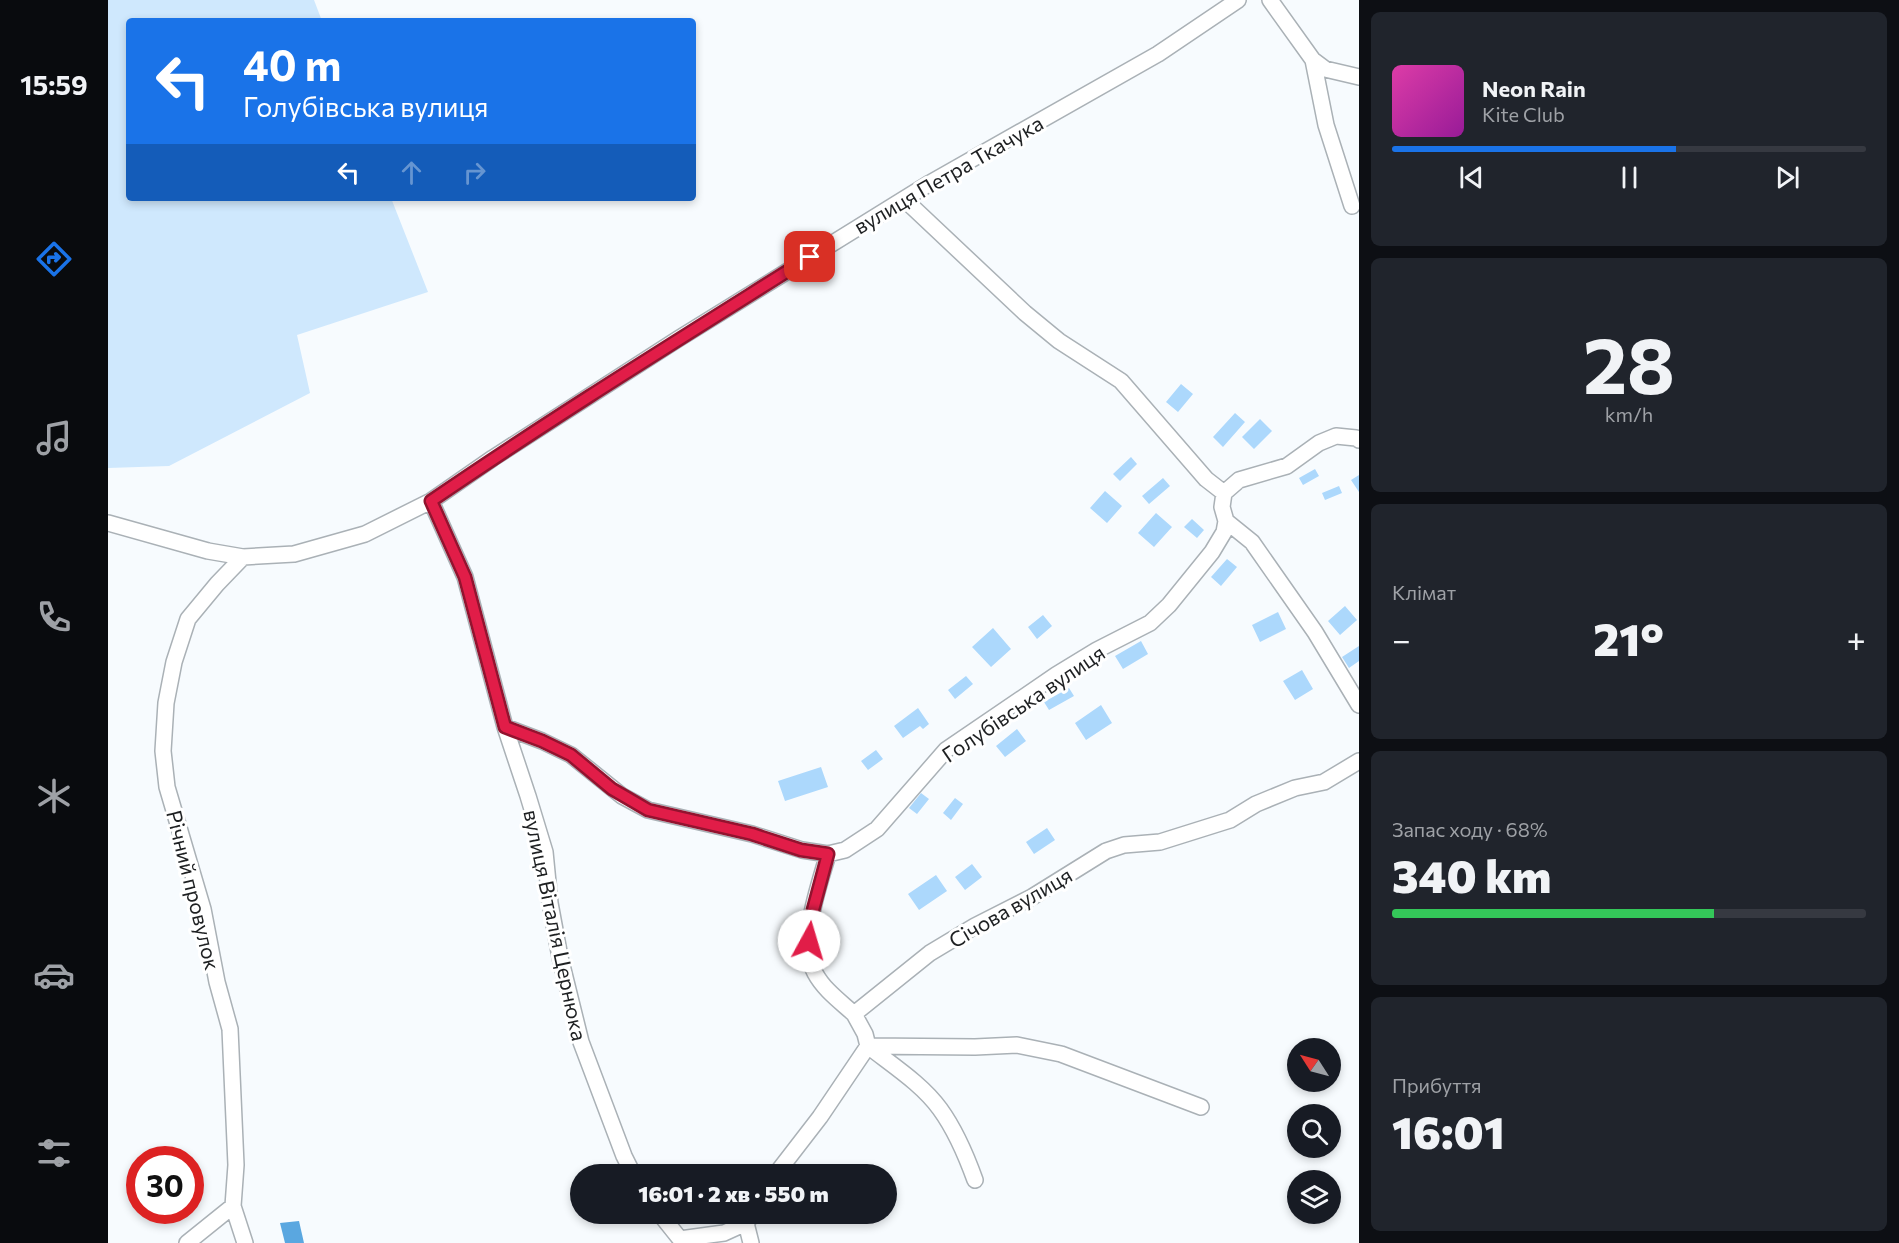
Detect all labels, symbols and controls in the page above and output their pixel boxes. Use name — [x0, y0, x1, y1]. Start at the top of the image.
text: 40 m — [243, 38, 341, 90]
icon: left — [144, 42, 222, 120]
text: 15:59 — [20, 68, 88, 101]
text: Neon Rain — [1482, 75, 1586, 102]
text: Голубівська вулиця — [243, 90, 488, 123]
text: Kite Club — [1482, 102, 1565, 126]
street label: вулиця Петра Ткачука — [849, 110, 1047, 238]
icon: left — [332, 156, 365, 189]
icon: ahead — [395, 156, 428, 189]
icon: right — [458, 156, 491, 189]
icon: previous — [1455, 161, 1488, 194]
icon: pause — [1613, 161, 1646, 194]
icon: next — [1771, 161, 1804, 194]
pin — [784, 231, 835, 282]
icon: directions — [33, 238, 75, 280]
icon: arrive — [793, 240, 826, 273]
text: 28 — [1583, 315, 1675, 410]
text: km/h — [1605, 402, 1653, 426]
icon: music — [33, 417, 75, 459]
text: Клімат — [1392, 580, 1456, 604]
icon: phone — [33, 596, 75, 638]
text: 21° — [1593, 610, 1664, 665]
text: − — [1392, 618, 1411, 659]
text: + — [1847, 618, 1866, 659]
street label: Голубівська вулиця — [937, 639, 1109, 767]
icon: climate — [33, 775, 75, 817]
street label: вулиця Віталія Цернюка — [519, 807, 593, 1043]
street label: Річний провулок — [162, 808, 226, 972]
text: Запас ходу · 68% — [1392, 817, 1548, 841]
text: 340 km — [1392, 847, 1551, 902]
street label: Січова вулиця — [944, 862, 1076, 952]
position arrow — [777, 909, 841, 973]
icon: car — [33, 954, 75, 996]
north arrow — [1287, 1038, 1341, 1092]
map controls — [1287, 1038, 1341, 1224]
text: Прибуття — [1392, 1073, 1482, 1097]
text: 16:01 — [1392, 1103, 1505, 1158]
button: search — [1287, 1104, 1341, 1158]
icon: filters — [33, 1132, 75, 1174]
speed limit sign: 30 — [126, 1146, 204, 1224]
button: layers — [1287, 1170, 1341, 1224]
text: 16:01 · 2 хв · 550 m — [638, 1180, 829, 1207]

